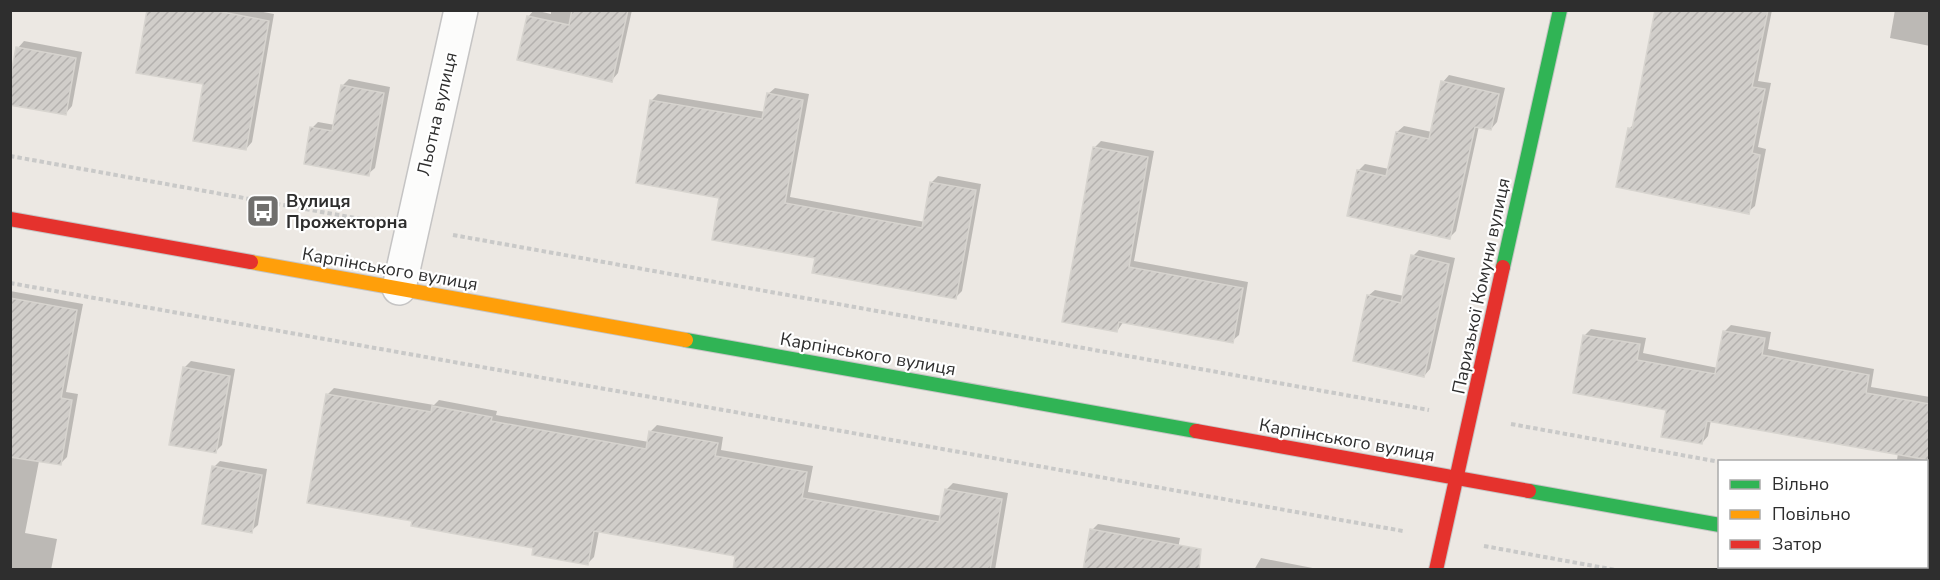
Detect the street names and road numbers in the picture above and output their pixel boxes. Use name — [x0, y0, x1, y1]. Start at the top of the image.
street label: Льотна вулиця — [411, 50, 463, 178]
street label: Паризької Комуни вулиця — [1446, 176, 1516, 396]
street label: Карпінського вулиця — [300, 242, 480, 296]
street label: Карпінського вулиця — [778, 327, 958, 381]
street label: Карпінського вулиця — [1257, 413, 1437, 467]

